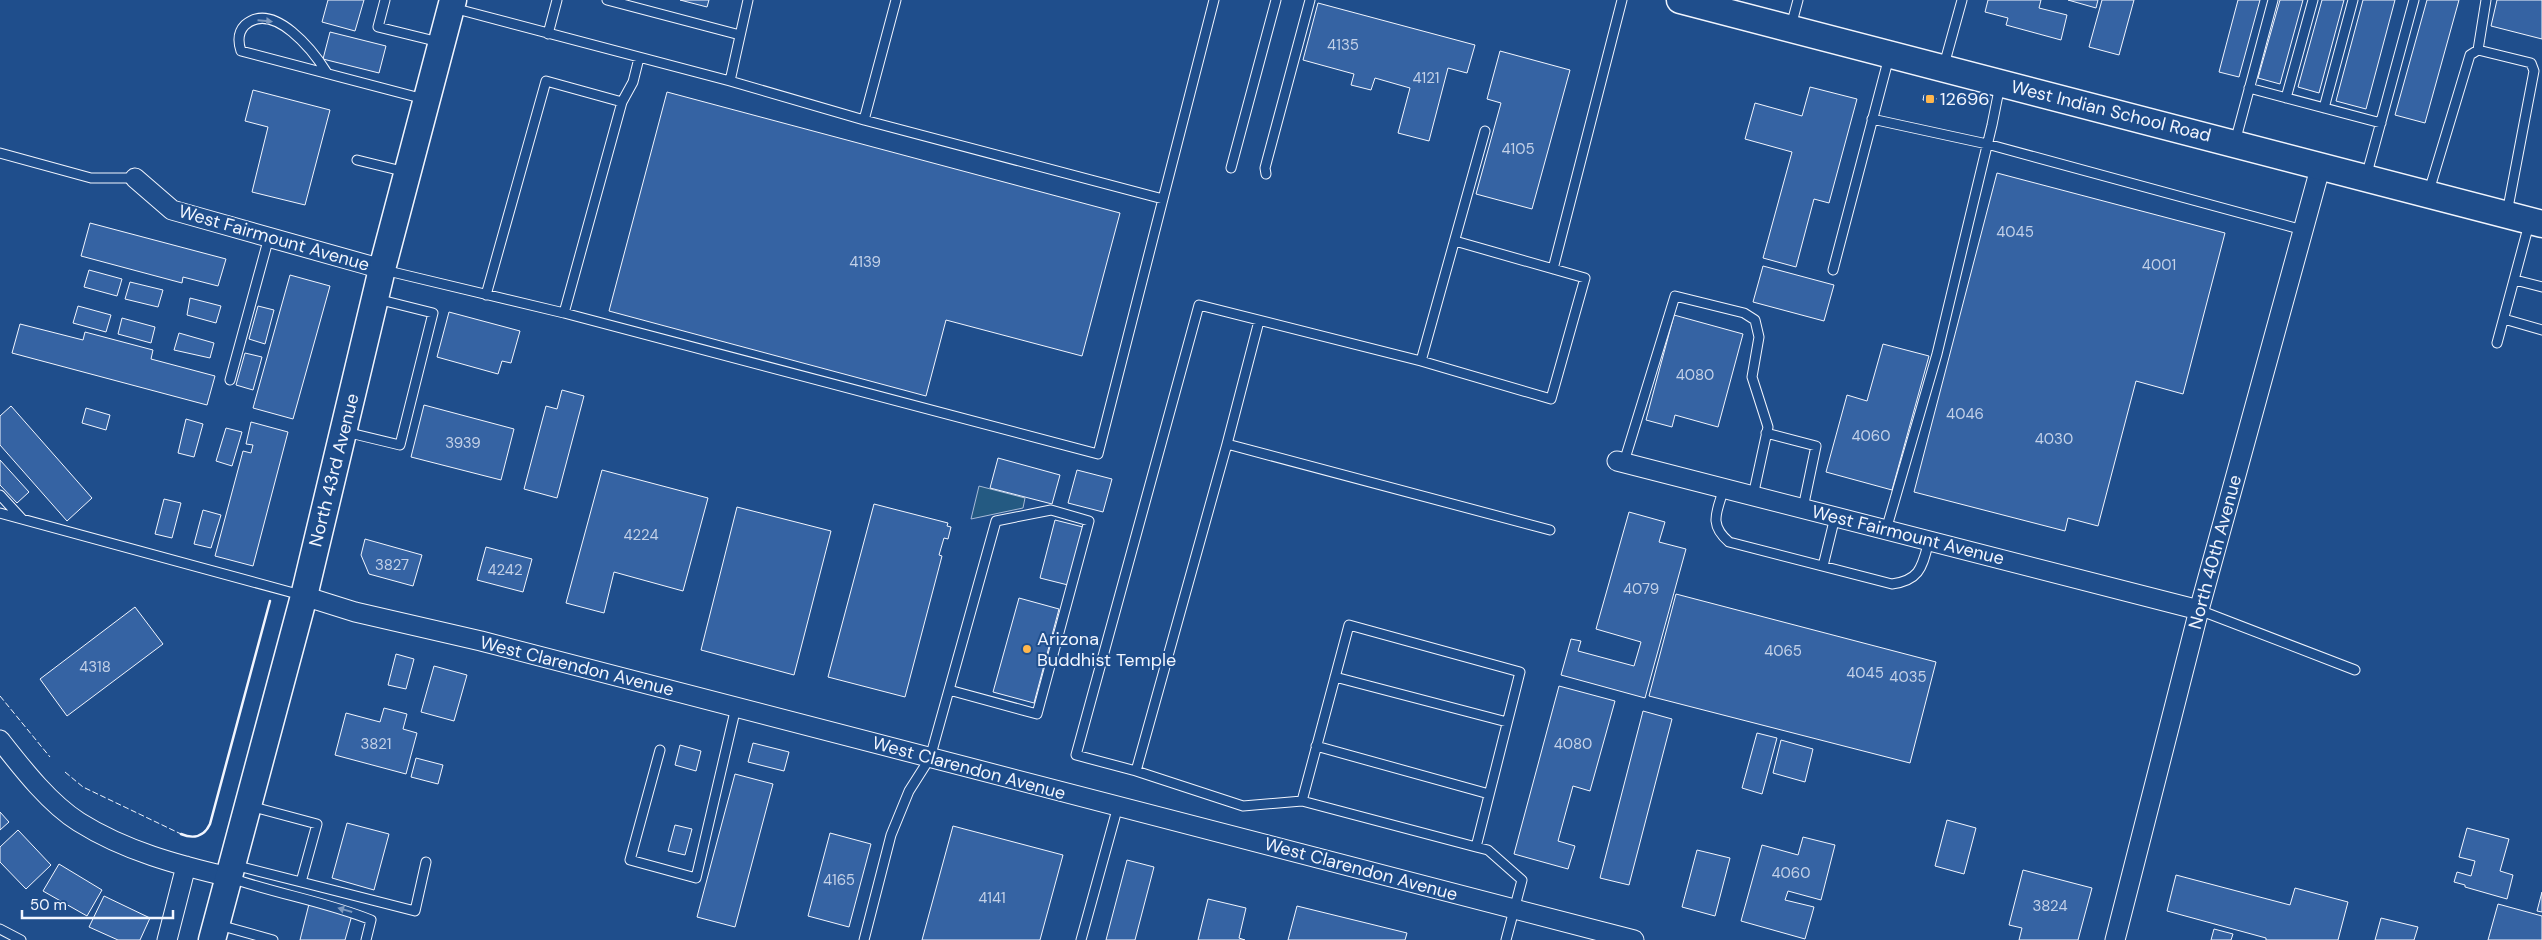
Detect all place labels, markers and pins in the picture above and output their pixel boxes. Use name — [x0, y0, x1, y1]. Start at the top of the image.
place label: 12696 — [1940, 87, 1990, 111]
marker: 12696 — [1924, 93, 1936, 105]
place label: Arizona Buddhist Temple — [1037, 627, 1176, 672]
marker: Arizona Buddhist Temple — [1021, 643, 1033, 655]

